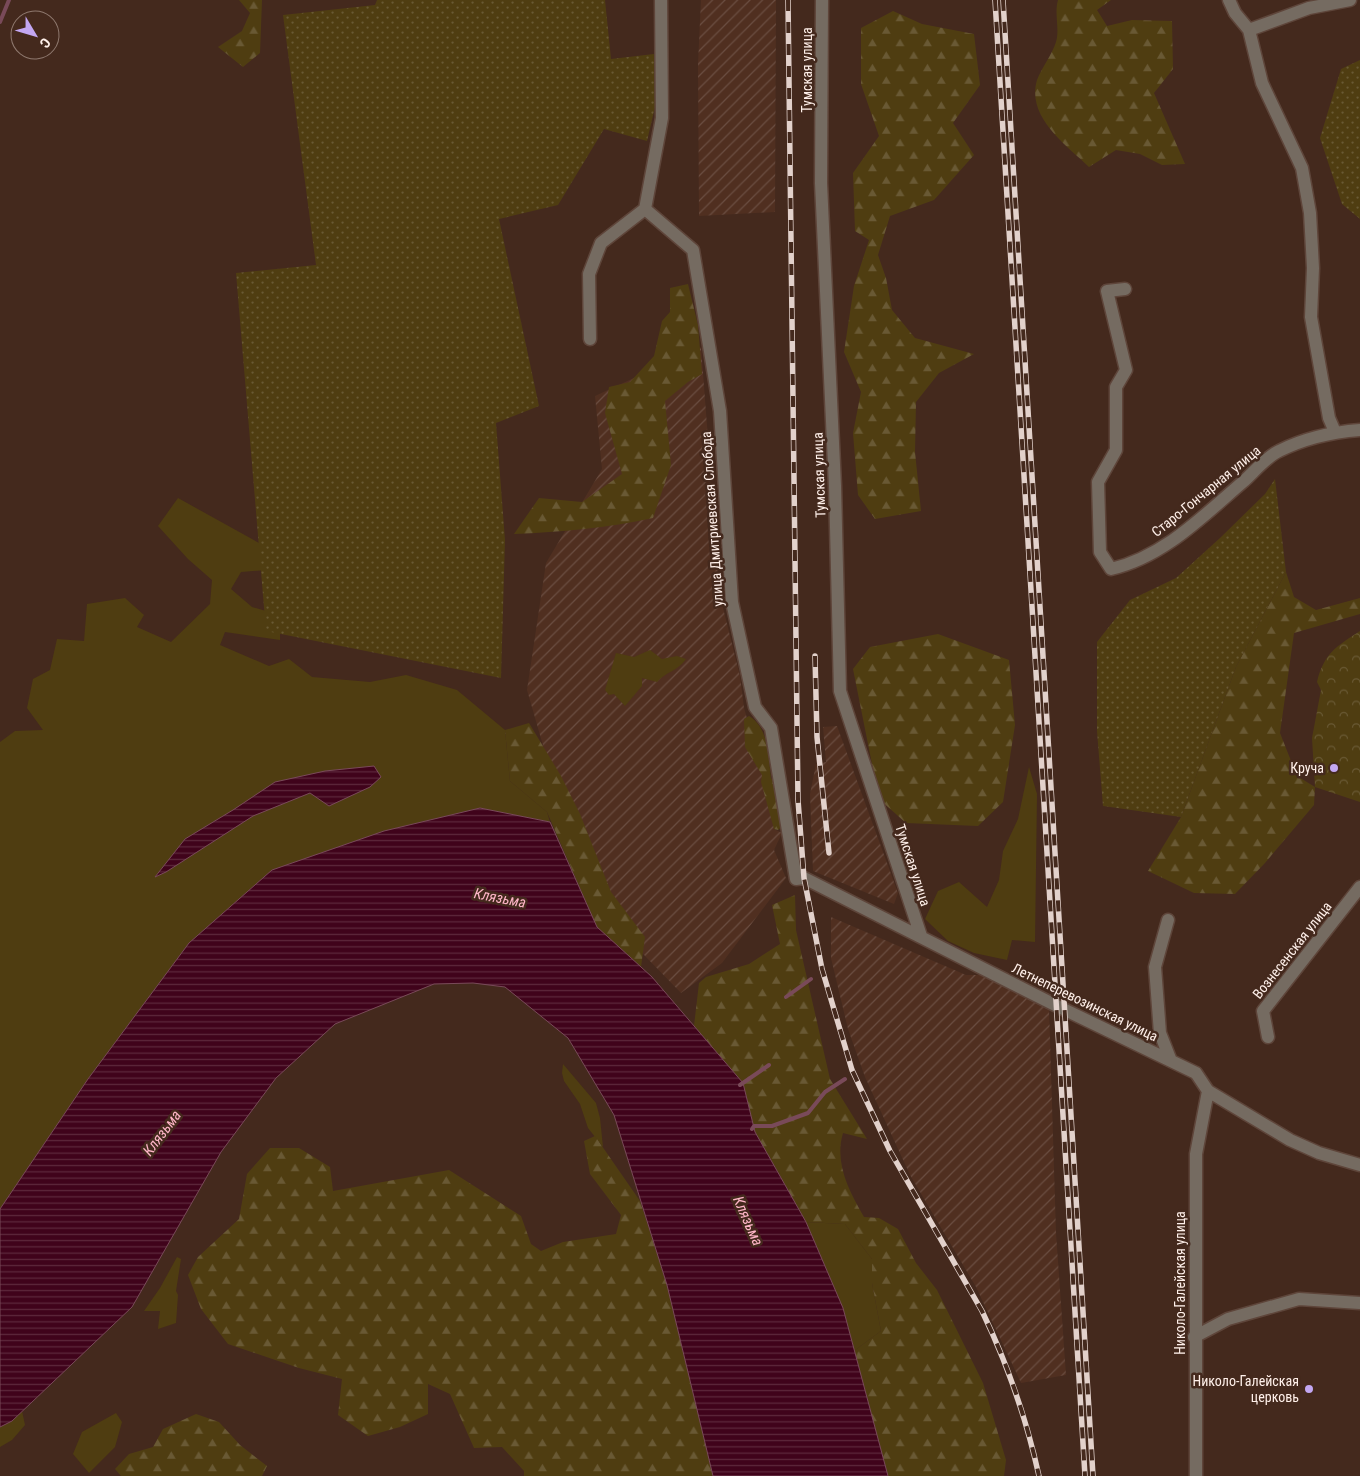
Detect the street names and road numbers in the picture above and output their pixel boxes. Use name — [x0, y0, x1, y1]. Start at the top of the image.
street label: Тумская улица — [799, 27, 815, 113]
street label: улица Дмитриевская Слобода — [698, 431, 726, 607]
street label: Тумская улица — [810, 432, 828, 518]
street label: Старо-Гончарная улица — [1148, 442, 1264, 540]
street label: Тумская улица — [892, 822, 934, 908]
street label: Вознесенская улица — [1249, 898, 1335, 1002]
street label: Летнеперевозинская улица — [1009, 960, 1161, 1044]
street label: Николо-Галейская улица — [1172, 1211, 1188, 1355]

